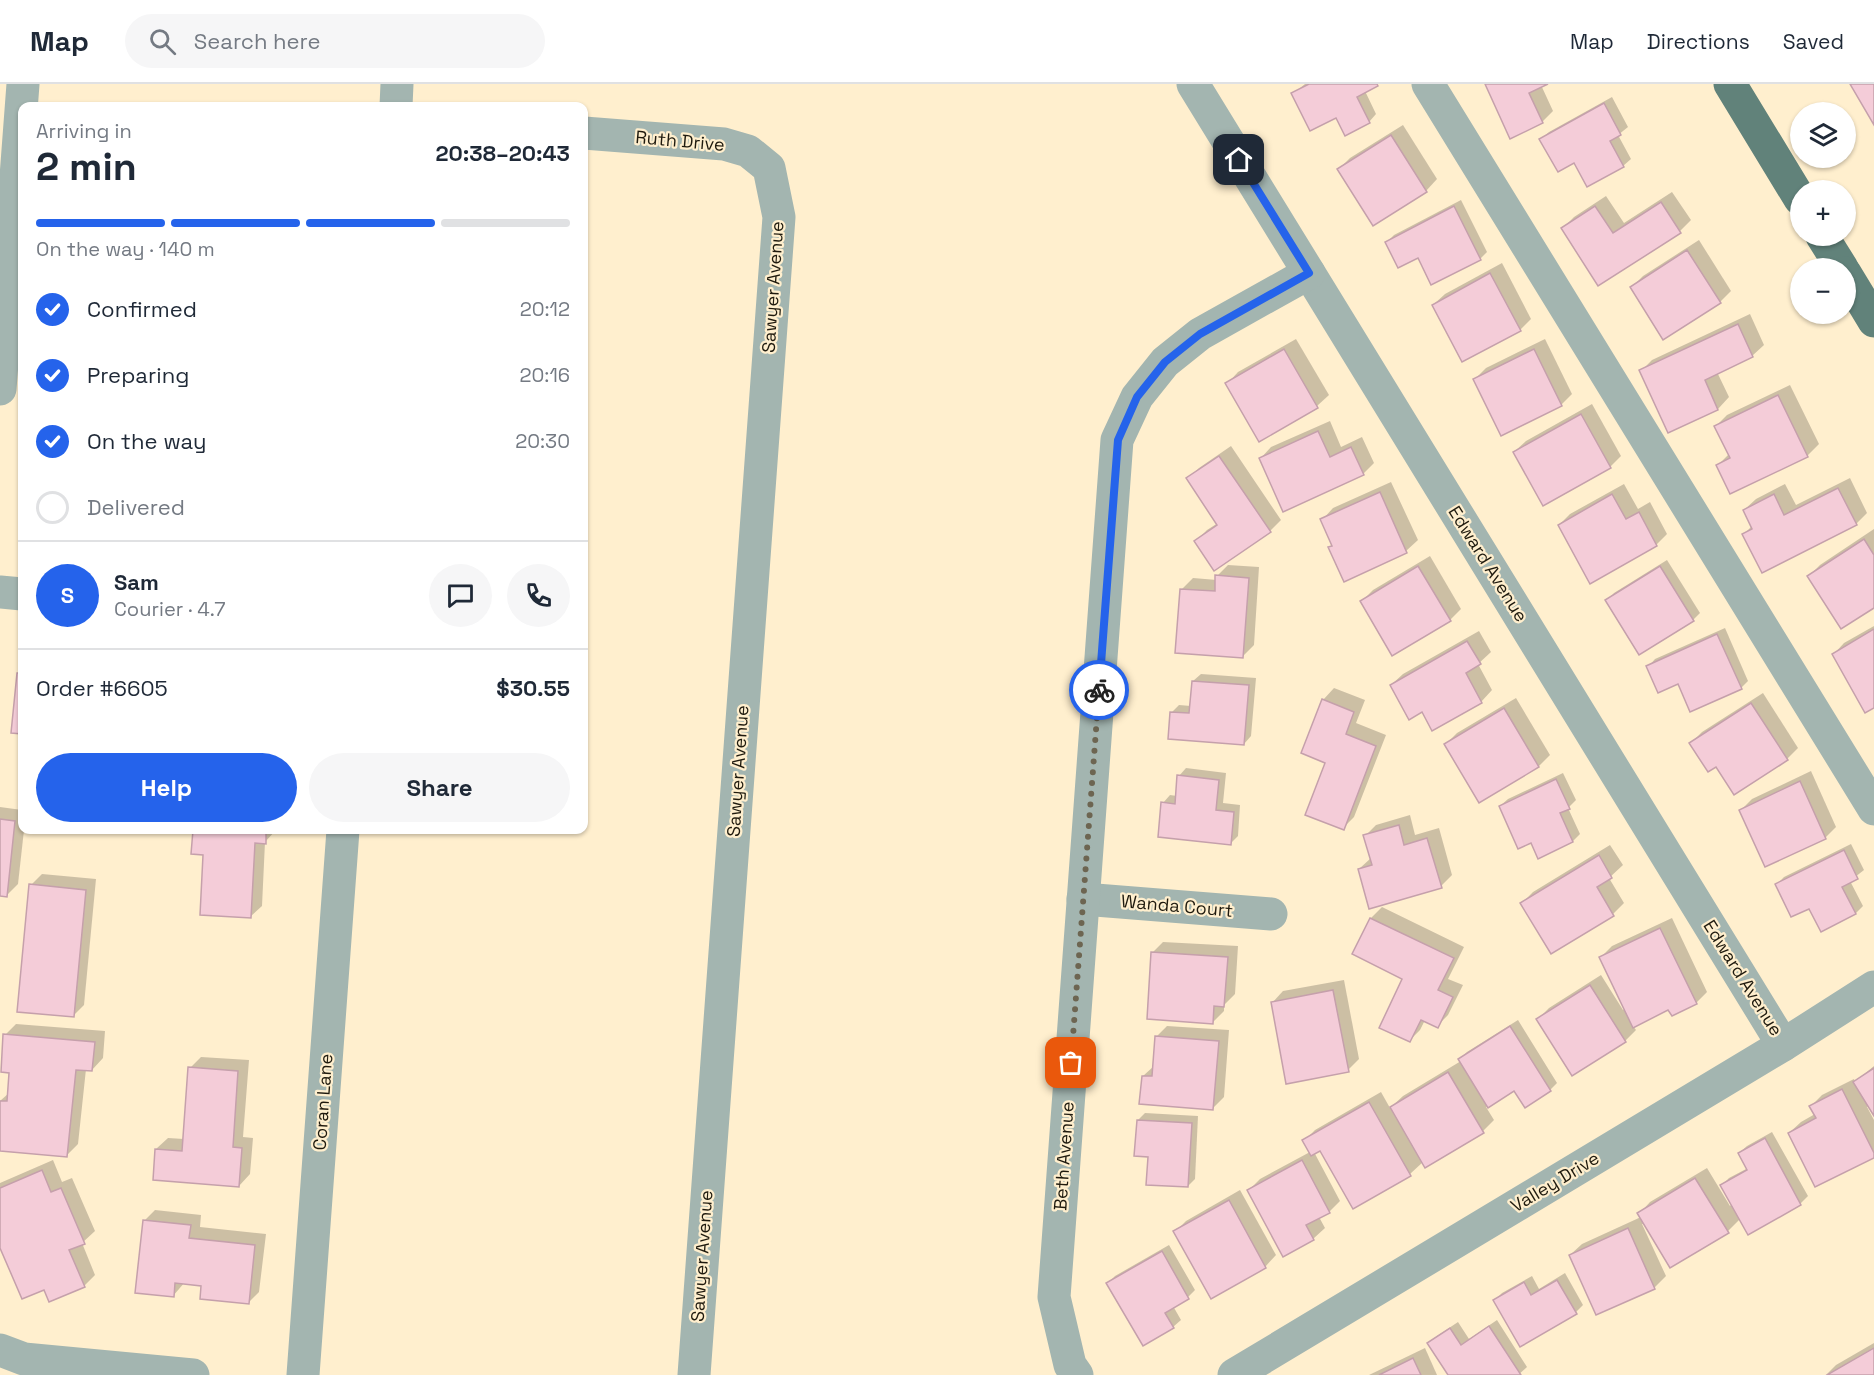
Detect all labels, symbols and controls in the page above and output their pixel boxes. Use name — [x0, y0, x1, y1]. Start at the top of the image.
search box — [125, 14, 545, 68]
text: Map — [30, 23, 89, 59]
icon: search — [146, 25, 179, 58]
text: Search here — [194, 27, 321, 55]
text: Map — [1570, 28, 1614, 55]
text: Directions — [1647, 28, 1750, 55]
text: Saved — [1783, 28, 1844, 55]
map controls — [1790, 102, 1856, 324]
button: layers — [1790, 102, 1856, 168]
text: Arriving in — [36, 118, 132, 144]
street label: Ruth Drive — [634, 125, 726, 156]
pin — [1213, 134, 1264, 185]
text: 20:38–20:43 — [435, 139, 570, 167]
text: 2 min — [36, 142, 137, 191]
icon: home — [1222, 143, 1255, 176]
button: + — [1790, 180, 1856, 246]
street label: Sawyer Avenue — [756, 220, 789, 354]
text: On the way · 140 m — [36, 236, 215, 262]
button: − — [1790, 258, 1856, 324]
icon: check — [36, 293, 69, 326]
text: Confirmed — [87, 295, 197, 323]
text: 20:12 — [520, 296, 570, 322]
icon: check — [36, 359, 69, 392]
text: Preparing — [87, 361, 189, 389]
text: 20:16 — [519, 362, 570, 388]
icon: check — [36, 425, 69, 458]
text: On the way — [87, 427, 206, 455]
text: 20:30 — [515, 428, 570, 454]
text: Delivered — [87, 493, 185, 521]
street label: Edward Avenue — [1444, 502, 1533, 626]
button: chat — [429, 564, 492, 627]
button: phone — [507, 564, 570, 627]
text: Sam — [114, 568, 159, 596]
text: S — [61, 581, 74, 609]
text: Courier · 4.7 — [114, 596, 225, 622]
courier — [1069, 660, 1129, 720]
text: Order #6605 — [36, 674, 168, 702]
text: $30.55 — [496, 674, 570, 702]
icon: bike — [1083, 674, 1116, 707]
street label: Sawyer Avenue — [721, 704, 754, 838]
button: Help — [36, 753, 297, 822]
button: Share — [309, 753, 570, 822]
street label: Wanda Court — [1120, 889, 1234, 922]
street label: Edward Avenue — [1699, 916, 1788, 1040]
pin — [1045, 1037, 1096, 1088]
icon: bag — [1054, 1046, 1087, 1079]
street label: Coran Lane — [308, 1053, 337, 1151]
street label: Beth Avenue — [1048, 1101, 1079, 1211]
street label: Valley Drive — [1506, 1146, 1603, 1217]
street label: Sawyer Avenue — [685, 1189, 718, 1323]

